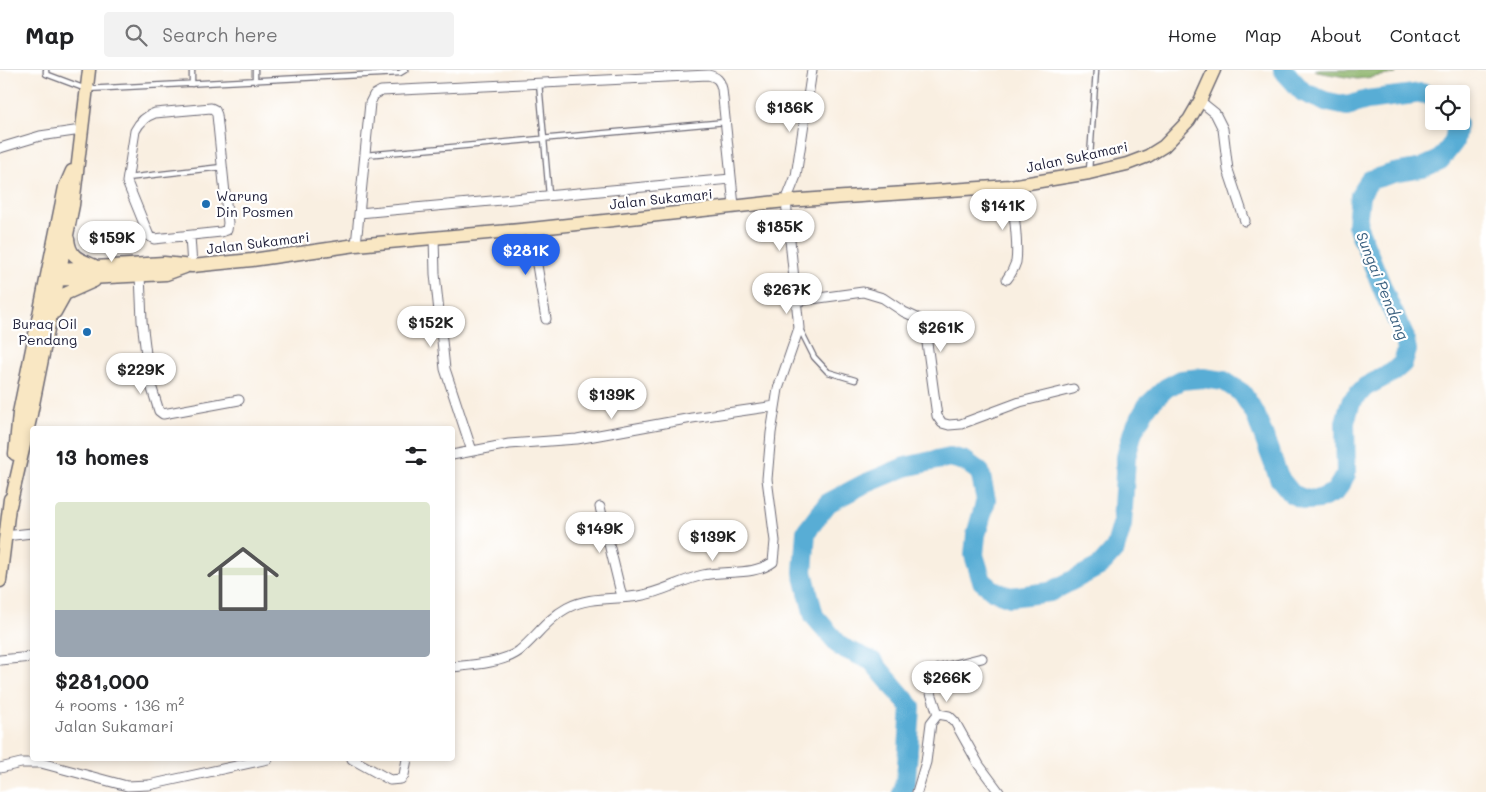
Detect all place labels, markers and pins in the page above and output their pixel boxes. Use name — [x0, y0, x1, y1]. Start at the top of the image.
pin: $186K — [755, 90, 825, 133]
place label: Warung Din Posmen — [216, 186, 293, 221]
pin: $141K — [968, 189, 1038, 231]
marker: Warung Din Posmen — [200, 198, 212, 210]
pin: $185K — [745, 210, 815, 252]
pin: $159K — [77, 220, 147, 263]
pin: $281K — [491, 234, 561, 276]
pin: $267K — [752, 272, 822, 315]
pin: $152K — [396, 306, 466, 348]
pin: $261K — [906, 310, 976, 353]
place label: Buraq Oil Pendang — [13, 314, 77, 349]
marker: Buraq Oil Pendang — [81, 326, 93, 338]
pin: $229K — [106, 352, 176, 395]
pin: $139K — [577, 378, 647, 420]
pin: $149K — [565, 512, 635, 554]
pin: $139K — [678, 520, 748, 562]
pin: $266K — [912, 660, 982, 703]

